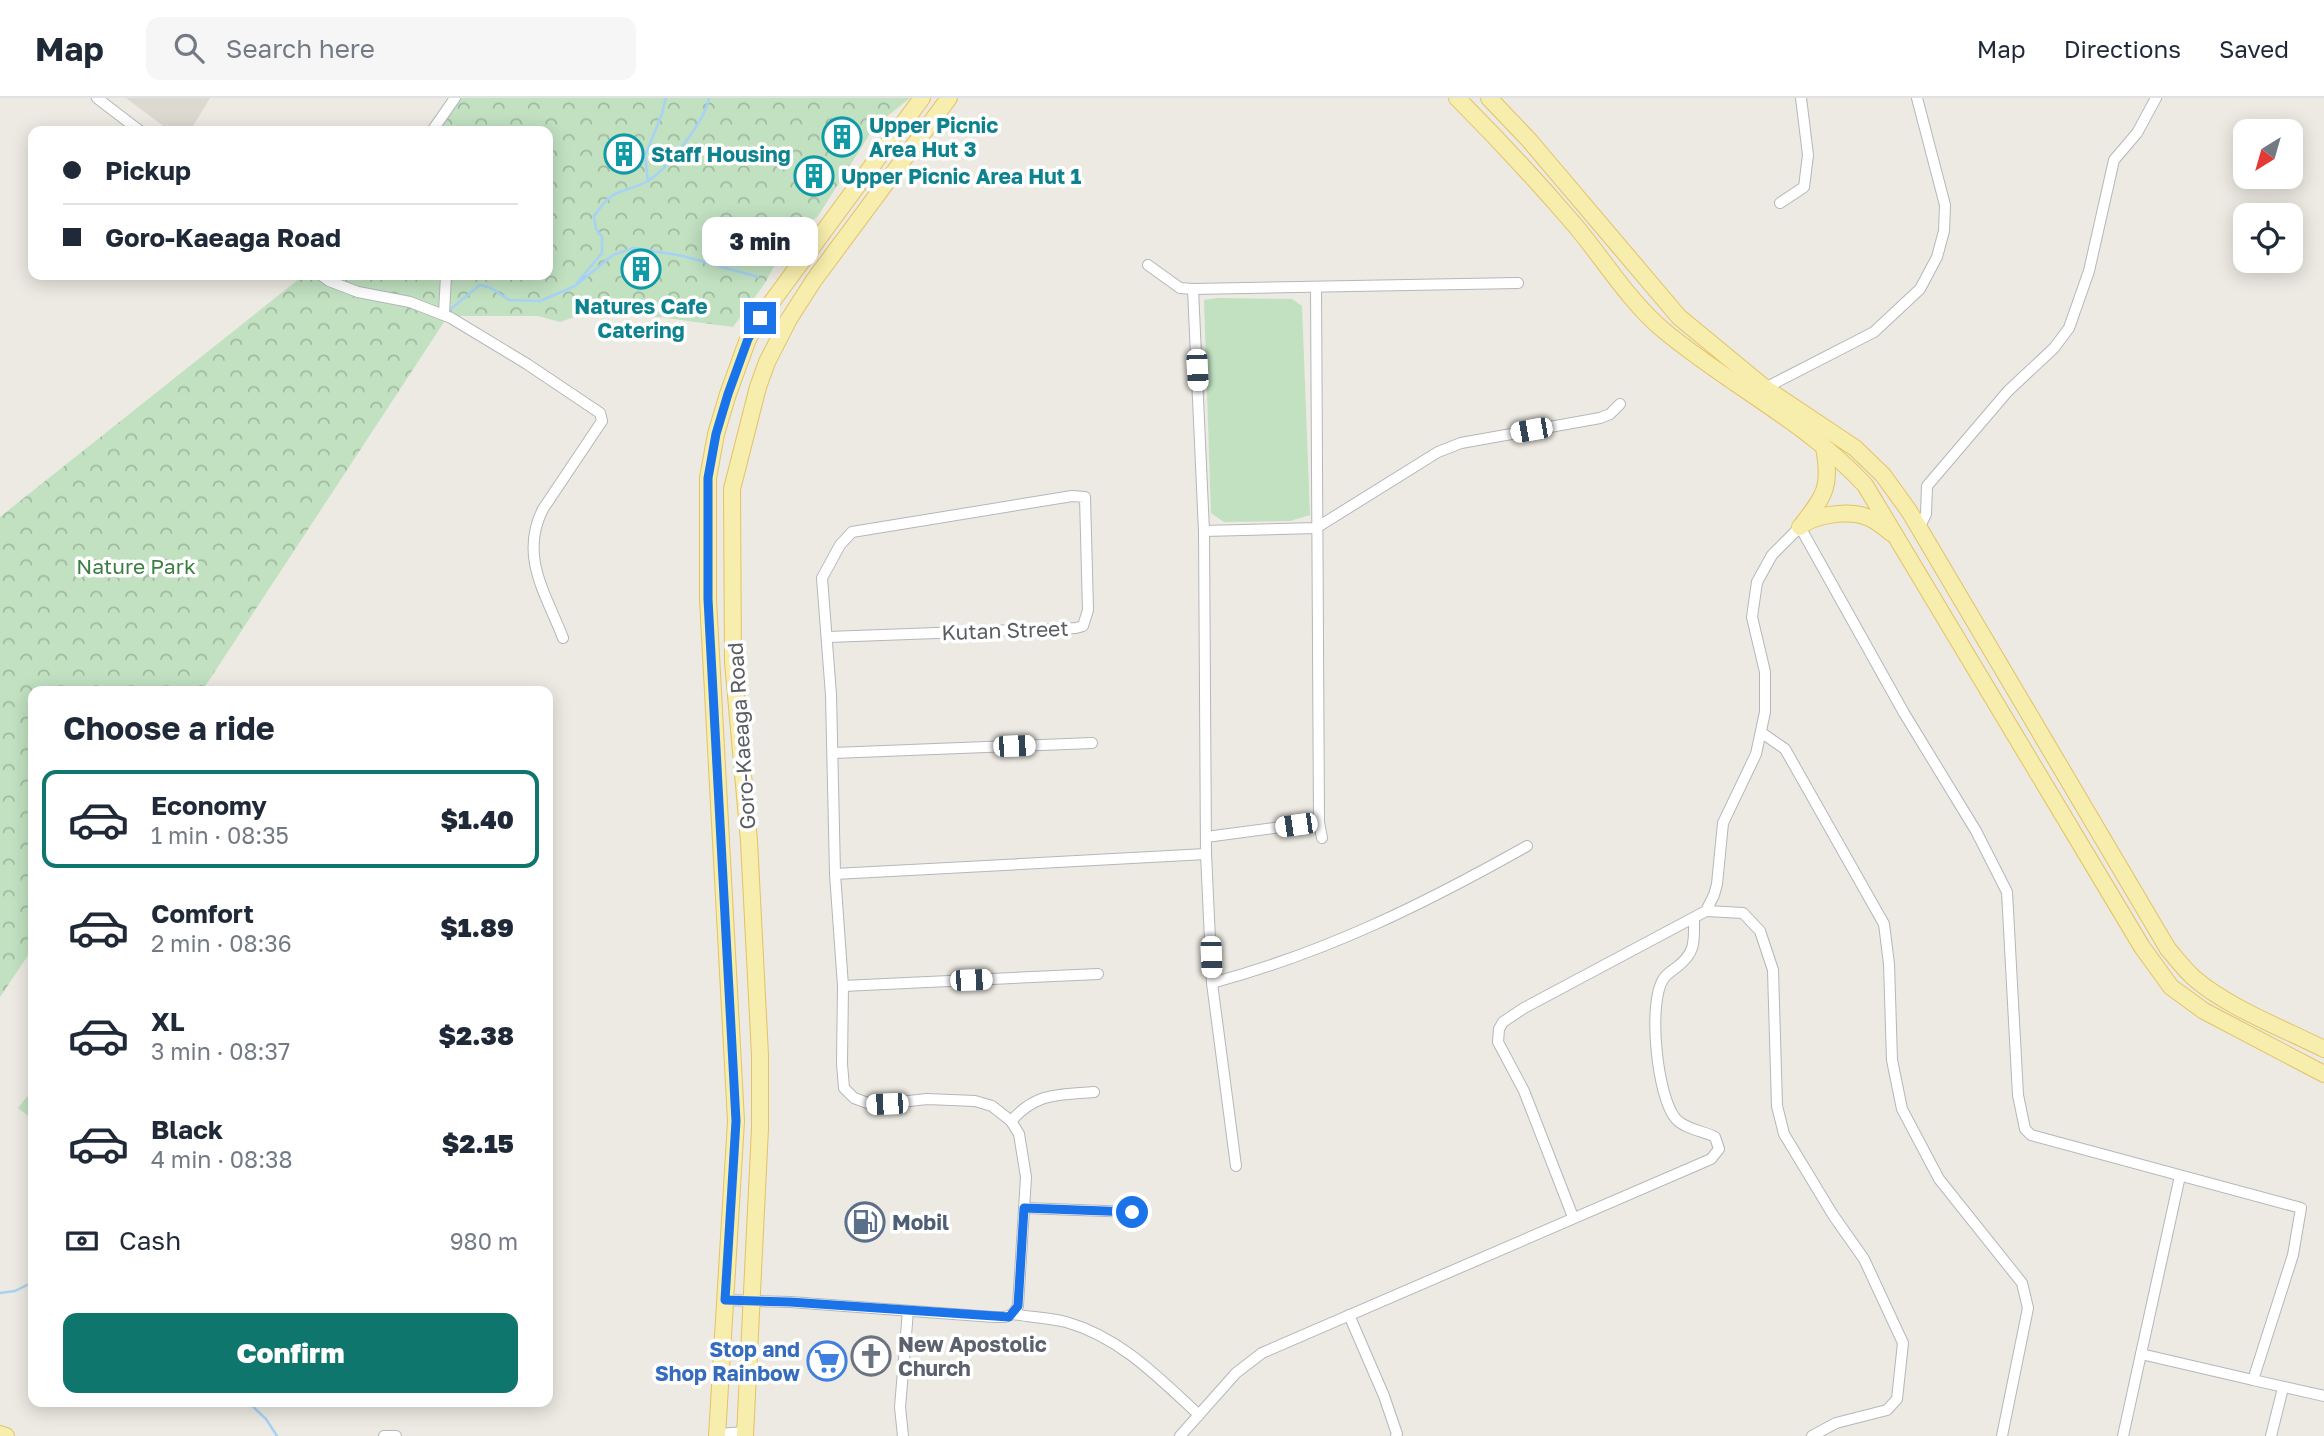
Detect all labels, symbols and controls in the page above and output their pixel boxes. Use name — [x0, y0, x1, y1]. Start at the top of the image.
search box — [146, 17, 636, 80]
text: Map — [35, 29, 104, 68]
icon: search — [170, 29, 208, 67]
text: Search here — [226, 33, 375, 64]
text: Map — [1977, 34, 2026, 63]
text: Directions — [2064, 34, 2181, 63]
text: Saved — [2219, 34, 2289, 63]
place label: Upper Picnic Area Hut 3 — [869, 112, 998, 162]
building icon: Upper Picnic Area Hut 3 — [821, 116, 863, 158]
north arrow — [2233, 119, 2303, 189]
map controls — [2233, 119, 2303, 273]
building icon: Staff Housing — [603, 133, 645, 175]
place label: Staff Housing — [651, 141, 791, 167]
text: Pickup — [105, 155, 191, 186]
building icon: Upper Picnic Area Hut 1 — [793, 155, 835, 197]
place label: Upper Picnic Area Hut 1 — [841, 163, 1081, 189]
button: locate — [2233, 203, 2303, 273]
callout: 3 min — [702, 216, 818, 266]
text: Goro-Kaeaga Road — [105, 222, 341, 253]
text: 3 min — [730, 227, 790, 255]
building icon: Natures Cafe Catering — [620, 248, 662, 290]
place label: Natures Cafe Catering — [574, 293, 708, 343]
route end — [744, 302, 776, 334]
car — [1186, 348, 1209, 392]
car — [1509, 416, 1554, 444]
park label: Nature Park — [76, 553, 196, 579]
street label: Kutan Street — [941, 615, 1069, 645]
street label: Goro-Kaeaga Road — [721, 642, 761, 830]
text: Choose a ride — [63, 709, 275, 747]
car — [993, 735, 1036, 757]
icon: car — [67, 788, 130, 851]
text: Economy — [151, 790, 267, 821]
text: $1.40 — [441, 804, 514, 835]
car — [1274, 812, 1319, 838]
text: 1 min · 08:35 — [151, 821, 289, 849]
icon: car — [67, 896, 130, 959]
text: Comfort — [151, 898, 254, 929]
text: $1.89 — [440, 912, 514, 943]
text: 2 min · 08:36 — [151, 929, 292, 957]
car — [1200, 936, 1223, 978]
car — [950, 969, 993, 991]
icon: car — [67, 1004, 130, 1067]
text: XL — [151, 1006, 185, 1037]
text: $2.38 — [438, 1020, 514, 1051]
text: 3 min · 08:37 — [151, 1037, 290, 1065]
car — [866, 1093, 909, 1115]
icon: car — [67, 1112, 130, 1175]
text: Black — [151, 1114, 223, 1145]
text: $2.15 — [442, 1128, 514, 1159]
text: 4 min · 08:38 — [151, 1145, 293, 1173]
route start — [1116, 1196, 1148, 1228]
fuel station icon: Mobil — [844, 1201, 886, 1243]
place label: Mobil — [892, 1209, 949, 1235]
icon: cash — [63, 1222, 101, 1260]
text: Cash — [119, 1225, 181, 1256]
text: 980 m — [450, 1227, 518, 1255]
button: Confirm — [63, 1313, 518, 1393]
place label: New Apostolic Church — [898, 1331, 1047, 1381]
church icon: New Apostolic Church — [850, 1335, 892, 1377]
place label: Stop and Shop Rainbow — [655, 1336, 801, 1386]
supermarket icon: Stop and Shop Rainbow — [806, 1340, 848, 1382]

